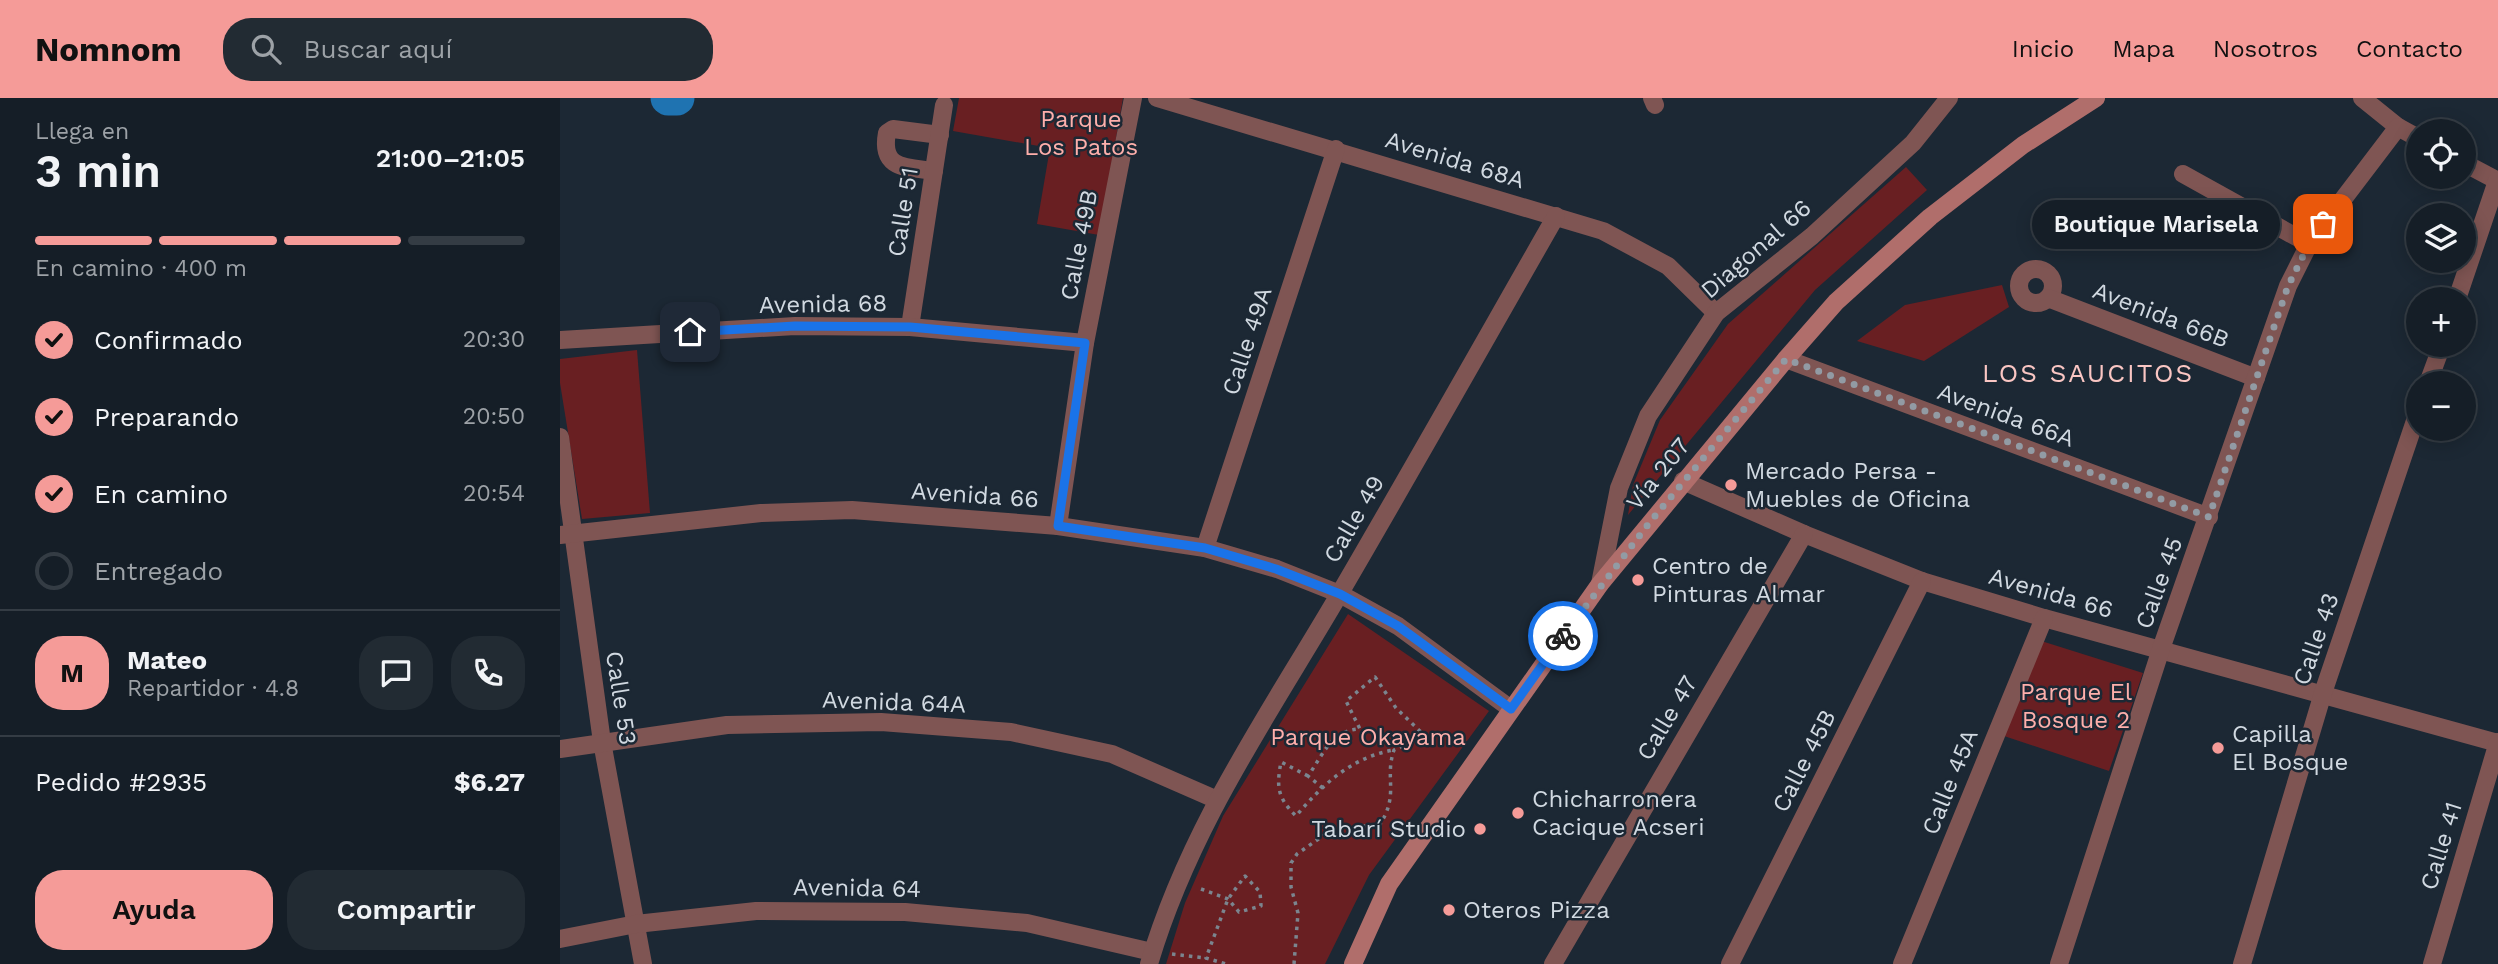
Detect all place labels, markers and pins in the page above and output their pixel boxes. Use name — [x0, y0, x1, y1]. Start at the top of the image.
pin — [2293, 194, 2353, 254]
callout: Boutique Marisela — [2032, 200, 2281, 248]
pin — [660, 302, 720, 362]
place label: Mercado Persa - Muebles de Oficina — [1745, 457, 1970, 513]
marker: Mercado Persa - Muebles de Oficina — [1723, 477, 1739, 493]
place label: Centro de Pinturas Almar — [1652, 552, 1825, 608]
marker: Centro de Pinturas Almar — [1630, 572, 1646, 588]
place label: Capilla El Bosque — [2232, 720, 2348, 776]
marker: Capilla El Bosque — [2210, 740, 2226, 756]
place label: Chicharronera Cacique Acseri — [1532, 785, 1705, 841]
marker: Chicharronera Cacique Acseri — [1510, 805, 1526, 821]
place label: Tabarí Studio — [1311, 815, 1466, 843]
marker: Tabarí Studio — [1472, 821, 1488, 837]
place label: Oteros Pizza — [1463, 896, 1610, 924]
marker: Oteros Pizza — [1441, 902, 1457, 918]

